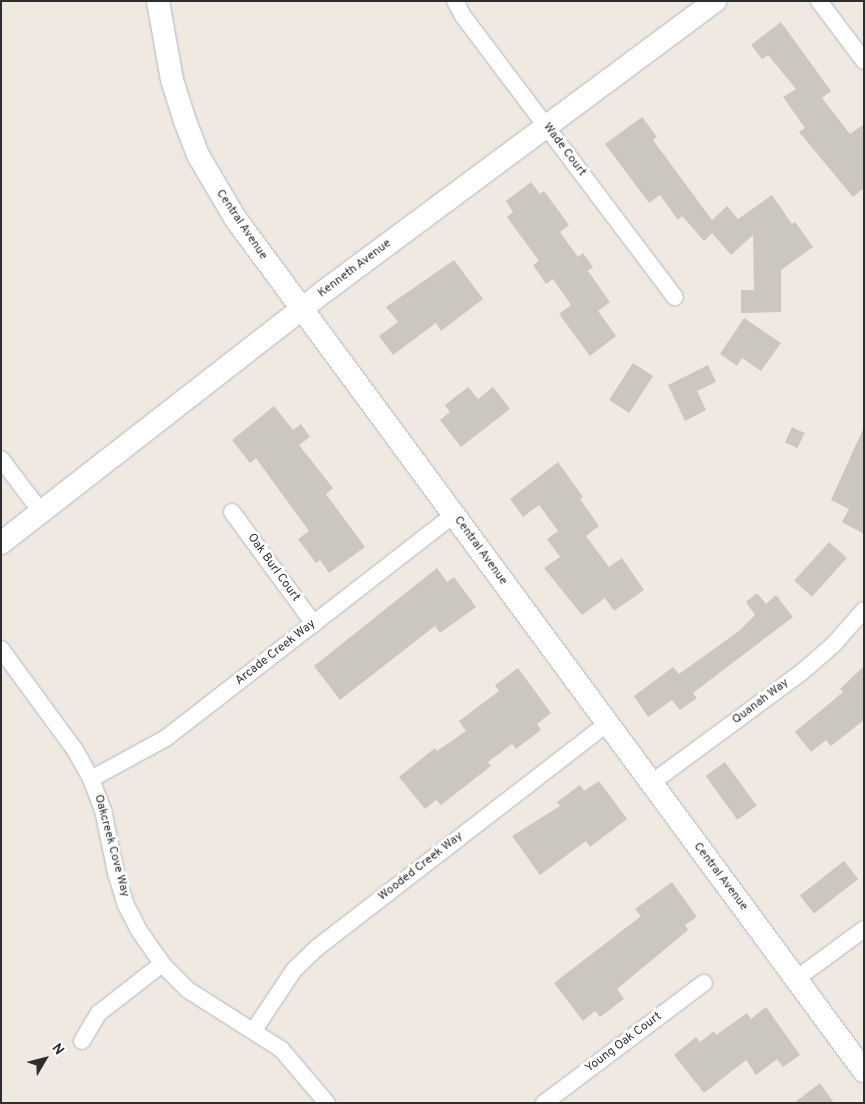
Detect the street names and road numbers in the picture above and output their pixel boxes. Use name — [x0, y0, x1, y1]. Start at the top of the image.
street label: Wade Court — [539, 120, 589, 180]
street label: Central Avenue — [212, 187, 270, 263]
street label: Kenneth Avenue — [315, 237, 395, 301]
street label: Central Avenue — [450, 514, 510, 588]
street label: Oak Burl Court — [244, 531, 302, 605]
street label: Arcade Creek Way — [233, 617, 319, 689]
street label: Quanah Way — [730, 676, 792, 728]
street label: Oakcreek Cove Way — [90, 793, 132, 899]
street label: Wooded Creek Way — [376, 829, 466, 905]
street label: Central Avenue — [690, 840, 750, 914]
street label: Young Oak Court — [583, 1010, 665, 1076]

